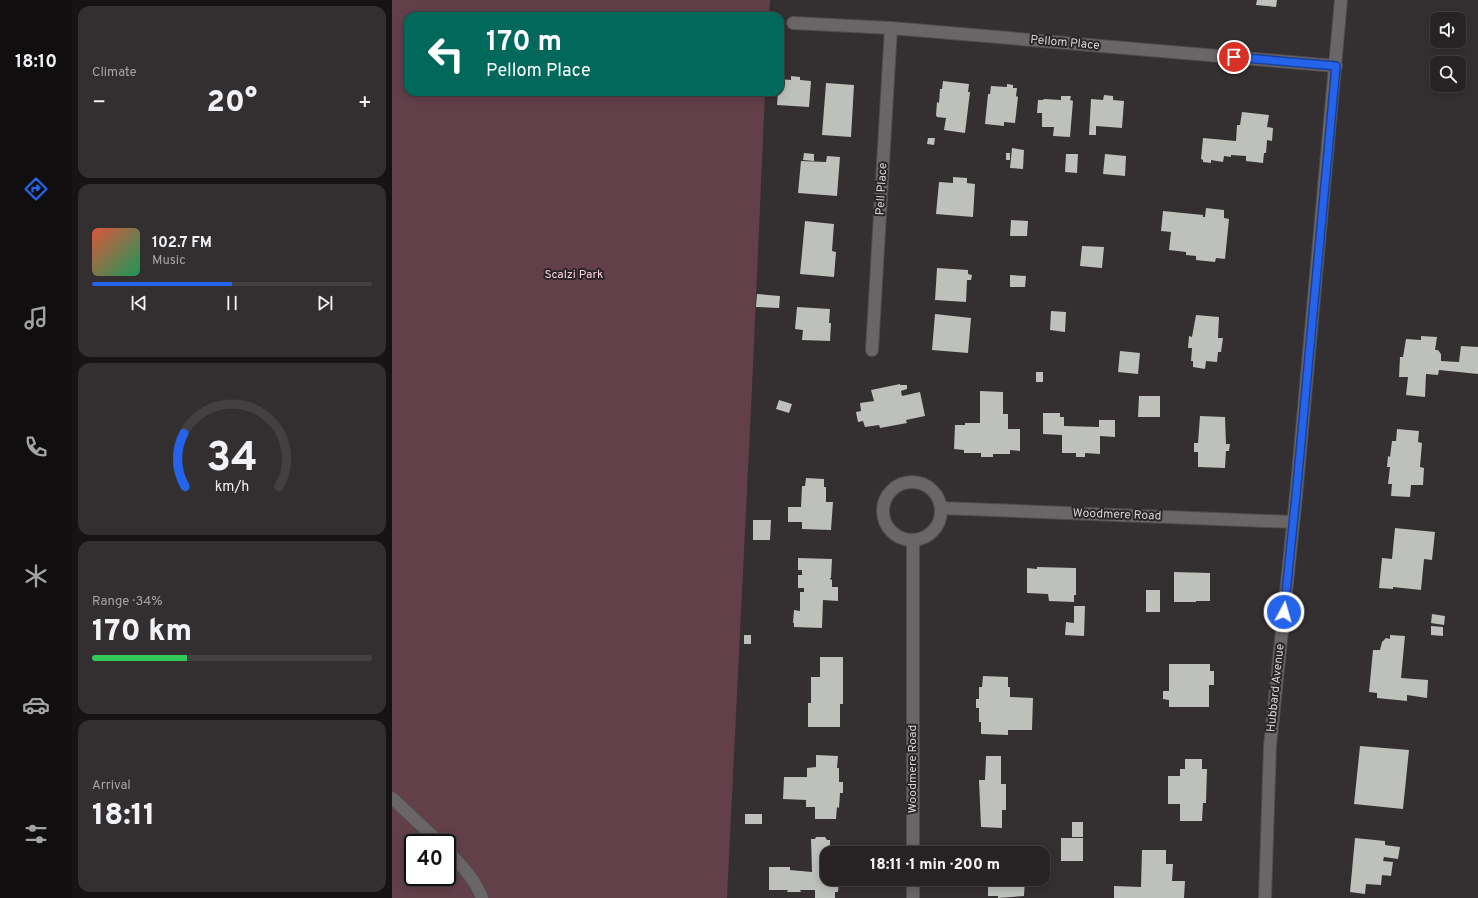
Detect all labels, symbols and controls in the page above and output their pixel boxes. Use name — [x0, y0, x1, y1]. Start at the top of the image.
map controls — [1430, 12, 1466, 92]
button: sound — [1430, 12, 1466, 48]
text: 170 m — [486, 25, 562, 61]
icon: left — [420, 28, 472, 80]
street label: Pellom Place — [1030, 32, 1100, 54]
pin — [1217, 40, 1251, 74]
icon: arrive — [1223, 46, 1245, 68]
text: 18:10 — [15, 51, 57, 74]
button: search — [1430, 56, 1466, 92]
text: Pellom Place — [486, 60, 591, 83]
text: Climate — [92, 65, 137, 81]
text: 20° — [207, 85, 257, 122]
text: − — [92, 90, 106, 117]
text: + — [358, 90, 372, 117]
street label: Pell Place — [873, 162, 891, 216]
icon: directions — [22, 175, 50, 203]
text: 102.7 FM — [152, 234, 212, 253]
text: Music — [152, 253, 186, 269]
park label: Scalzi Park — [544, 267, 604, 283]
icon: previous — [128, 292, 150, 314]
icon: pause — [221, 292, 243, 314]
icon: next — [314, 292, 336, 314]
icon: music — [22, 304, 50, 332]
icon: phone — [22, 433, 50, 461]
text: 34 — [206, 433, 258, 486]
text: km/h — [215, 478, 249, 496]
street label: Woodmere Road — [1072, 505, 1162, 525]
icon: climate — [22, 562, 50, 590]
position arrow — [1263, 591, 1305, 633]
text: Range · 34% — [92, 594, 163, 610]
text: 170 km — [92, 614, 192, 651]
street label: Hubbard Avenue — [1263, 643, 1289, 733]
icon: car — [22, 691, 50, 719]
street label: Woodmere Road — [905, 725, 921, 813]
text: Arrival — [92, 778, 131, 794]
text: 18:11 — [92, 798, 155, 835]
icon: filters — [22, 820, 50, 848]
speed limit sign: 40 — [404, 834, 456, 886]
text: 18:11 · 1 min · 200 m — [870, 856, 1000, 875]

